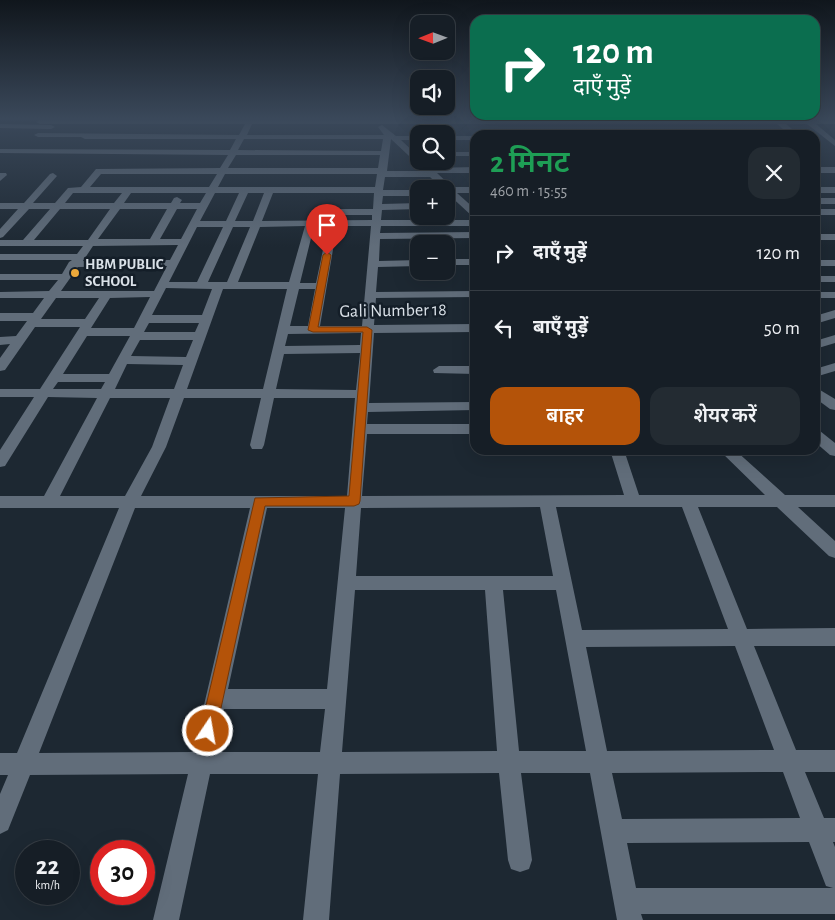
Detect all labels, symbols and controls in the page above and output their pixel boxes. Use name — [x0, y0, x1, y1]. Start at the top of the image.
north arrow — [410, 15, 455, 60]
map controls — [410, 15, 455, 280]
icon: right — [490, 35, 555, 100]
text: 120 m — [573, 35, 654, 70]
button: sound — [410, 70, 455, 115]
text: दाएँ मुड़ें — [573, 76, 631, 98]
button: search — [410, 125, 455, 170]
button: close — [748, 147, 800, 199]
text: 2 मिनट — [490, 148, 570, 178]
button: + — [410, 180, 455, 225]
text: 460 m · 15:55 — [490, 183, 567, 199]
pin — [306, 204, 348, 255]
icon: arrive — [313, 211, 341, 239]
button: − — [410, 235, 455, 280]
icon: right — [490, 239, 518, 267]
text: दाएँ मुड़ें — [533, 243, 587, 262]
text: 120 m — [756, 244, 800, 263]
place label: HBM PUBLIC SCHOOL — [85, 257, 164, 289]
marker: HBM PUBLIC SCHOOL — [69, 267, 81, 279]
street label: Gali Number 18 — [339, 301, 447, 321]
icon: left — [490, 314, 518, 342]
text: बाएँ मुड़ें — [533, 318, 588, 337]
text: 50 m — [764, 319, 800, 338]
button: बाहर — [490, 387, 640, 445]
button: शेयर करें — [650, 387, 800, 445]
position arrow — [181, 704, 233, 756]
speed limit sign: 30 — [90, 840, 155, 905]
text: 22 — [36, 854, 59, 879]
text: km/h — [35, 879, 60, 891]

